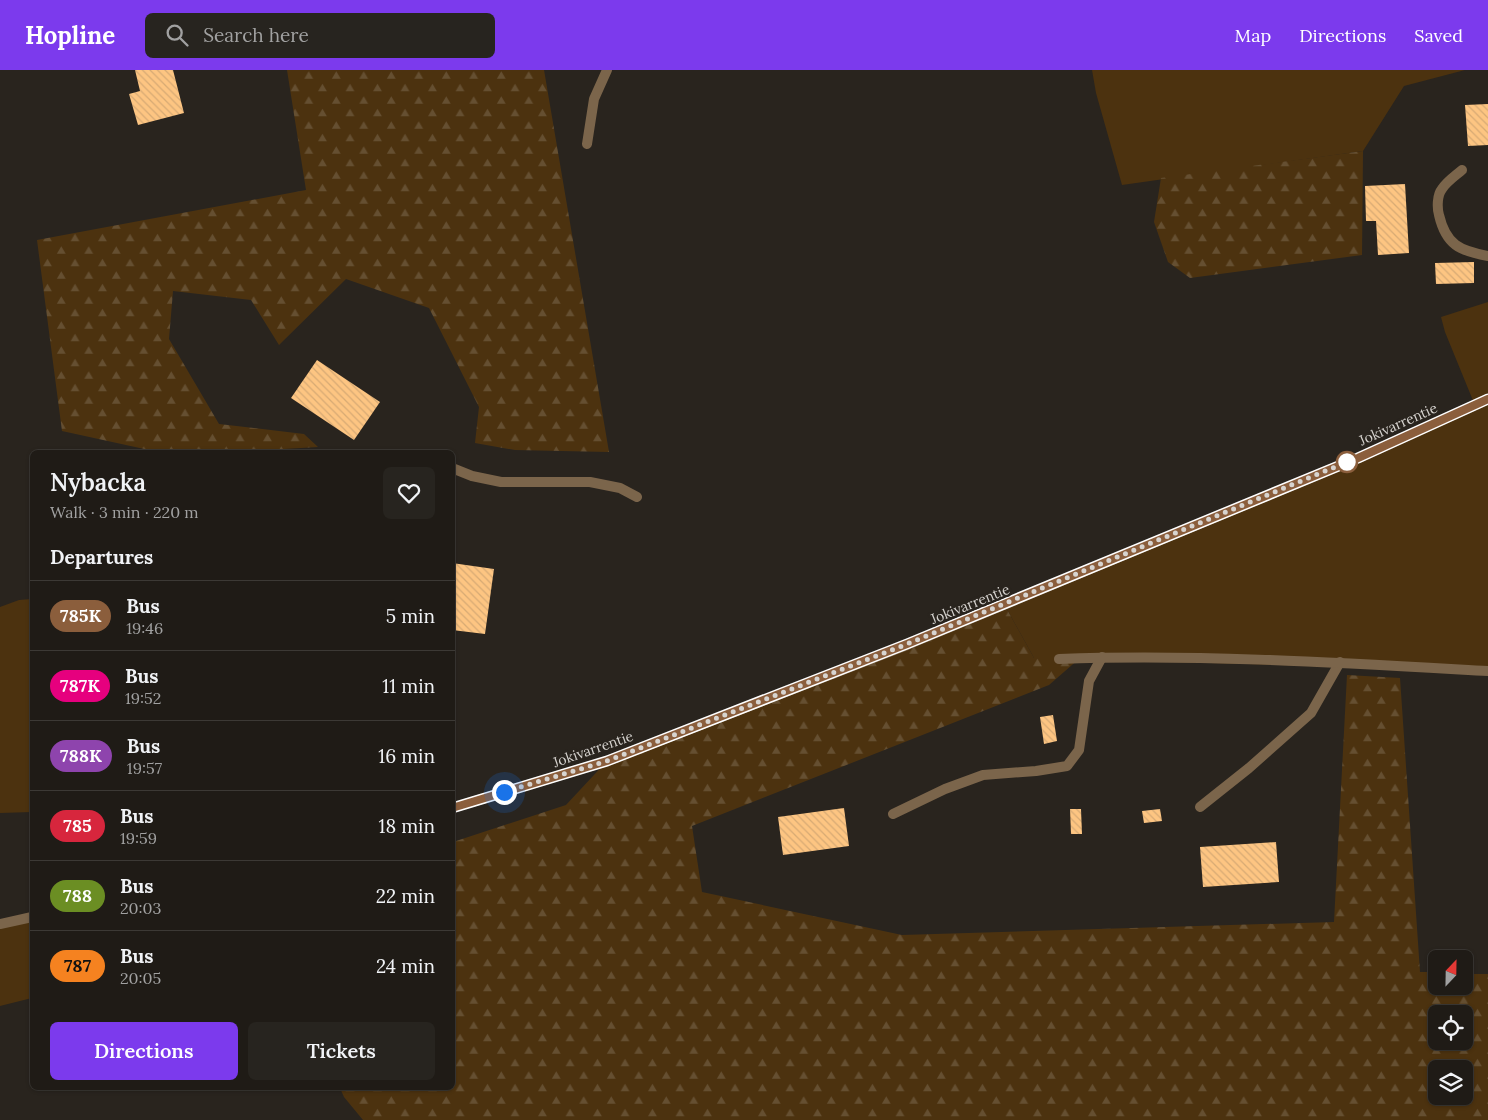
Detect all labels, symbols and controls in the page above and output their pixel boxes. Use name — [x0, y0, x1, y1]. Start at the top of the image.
search box — [145, 13, 495, 58]
text: Hopline — [25, 20, 115, 51]
icon: search — [163, 21, 191, 49]
text: Search here — [203, 23, 309, 47]
text: Map — [1235, 24, 1271, 47]
text: Directions — [1299, 24, 1386, 47]
text: Saved — [1414, 24, 1463, 47]
street label: Jokivarrentie — [1355, 399, 1440, 450]
unlabelled marker — [1336, 451, 1358, 473]
text: Nybacka — [50, 467, 146, 498]
button: heart — [383, 467, 435, 519]
text: Walk · 3 min · 220 m — [50, 502, 199, 522]
text: Departures — [50, 545, 153, 569]
street label: Jokivarrentie — [927, 580, 1013, 628]
text: Bus — [126, 594, 160, 618]
text: 785K — [60, 604, 101, 627]
text: 5 min — [386, 604, 435, 628]
text: 19:46 — [126, 618, 163, 638]
text: Bus — [125, 664, 158, 688]
text: 787K — [60, 674, 100, 697]
text: 11 min — [382, 674, 435, 698]
text: 19:52 — [125, 688, 161, 708]
street label: Jokivarrentie — [549, 727, 636, 771]
text: Bus — [127, 734, 160, 758]
text: 788K — [60, 744, 102, 767]
text: 16 min — [378, 744, 435, 768]
text: 19:57 — [127, 758, 162, 778]
your location — [492, 780, 517, 805]
text: Bus — [120, 804, 153, 828]
text: 785 — [63, 814, 92, 837]
text: 18 min — [379, 814, 435, 838]
text: 19:59 — [120, 828, 157, 848]
text: Bus — [120, 874, 153, 898]
text: 788 — [63, 884, 92, 907]
text: 22 min — [376, 884, 435, 908]
text: 20:03 — [120, 898, 161, 918]
text: Bus — [120, 944, 153, 968]
north arrow — [1428, 950, 1472, 995]
map controls — [1428, 950, 1473, 1105]
text: 787 — [64, 954, 91, 977]
text: 24 min — [376, 954, 435, 978]
text: 20:05 — [120, 968, 161, 988]
button: locate — [1428, 1005, 1473, 1050]
button: Directions — [50, 1022, 238, 1080]
button: Tickets — [248, 1022, 435, 1080]
button: layers — [1428, 1060, 1473, 1105]

